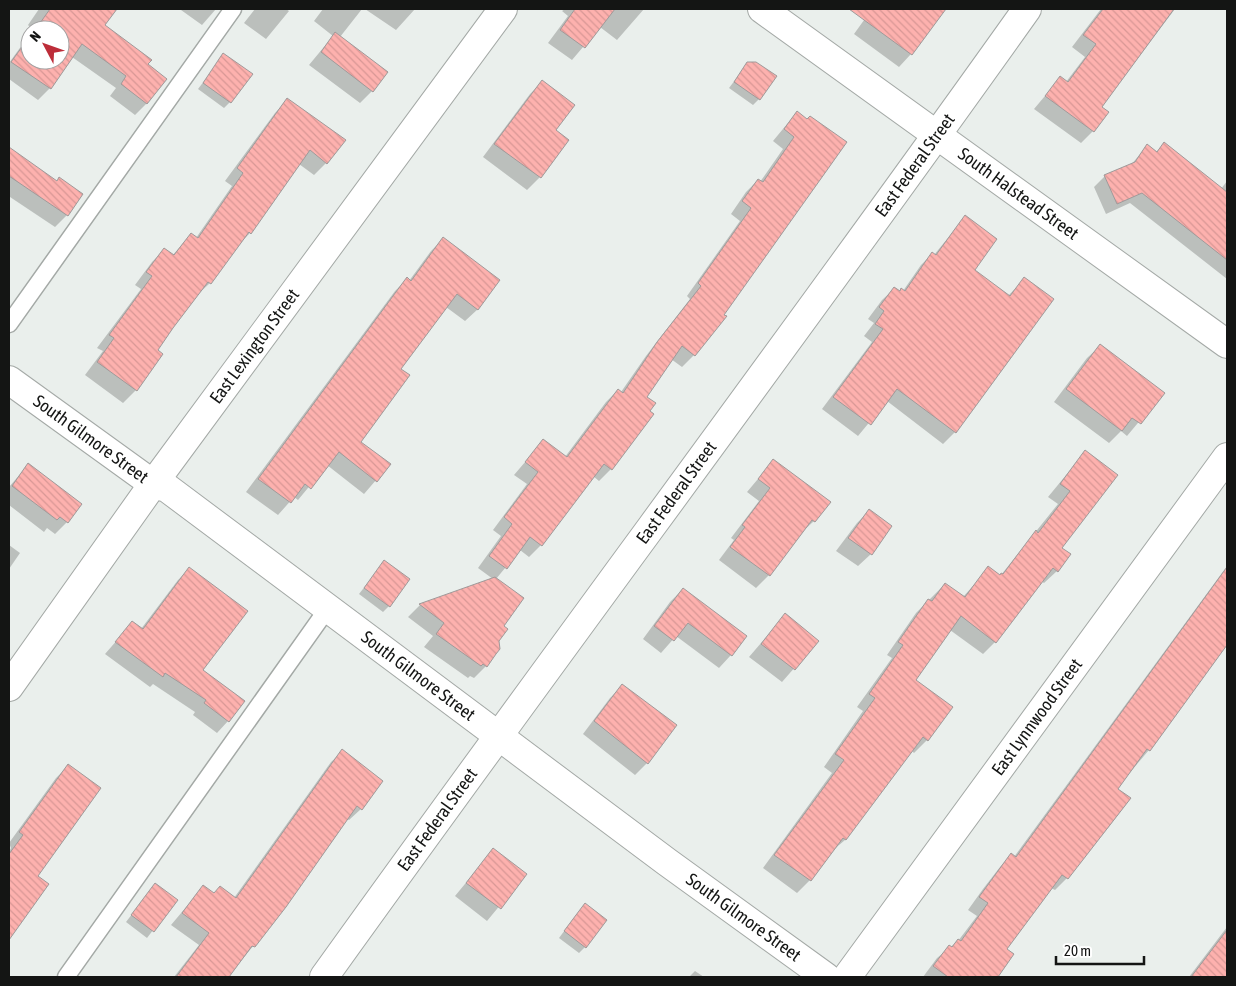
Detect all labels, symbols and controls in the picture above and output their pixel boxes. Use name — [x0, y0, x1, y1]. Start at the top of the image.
north arrow — [20, 20, 70, 70]
text: N — [26, 28, 44, 45]
street label: East Federal Street — [870, 109, 959, 221]
street label: South Halstead Street — [954, 143, 1083, 244]
street label: East Lexington Street — [205, 285, 303, 407]
street label: South Gilmore Street — [30, 390, 153, 487]
street label: East Federal Street — [632, 437, 720, 548]
street label: South Gilmore Street — [358, 626, 480, 725]
street label: East Lynnwood Street — [987, 654, 1086, 779]
street label: East Federal Street — [393, 764, 481, 875]
street label: South Gilmore Street — [682, 868, 805, 965]
scale bar — [1056, 934, 1144, 966]
text: 20 m — [1064, 942, 1091, 959]

